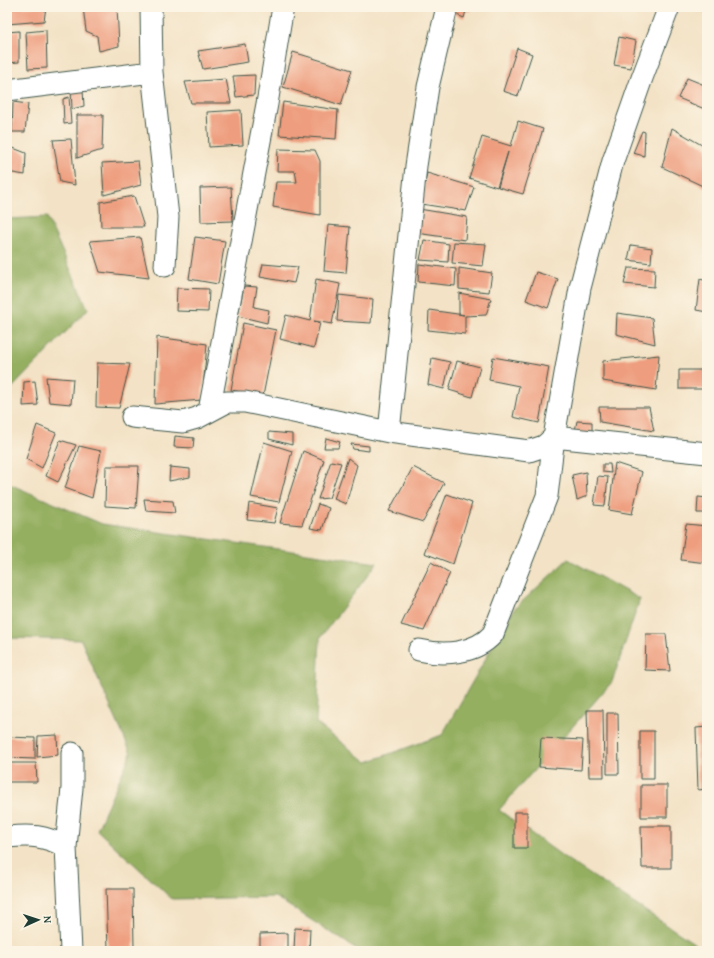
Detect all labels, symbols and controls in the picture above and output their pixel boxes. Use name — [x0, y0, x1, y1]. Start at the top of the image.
north arrow — [18, 900, 58, 940]
text: N — [40, 915, 56, 924]

